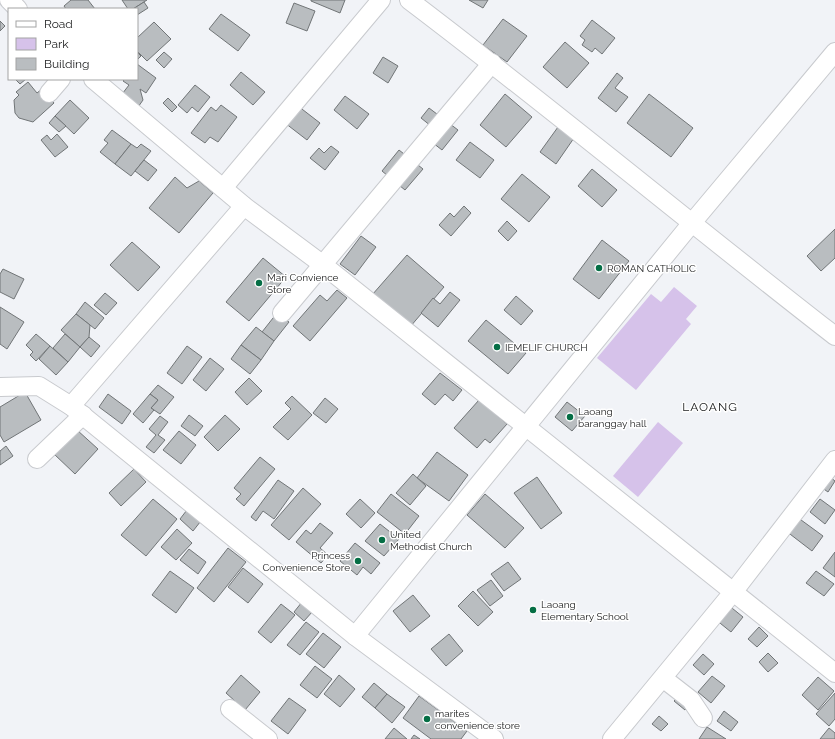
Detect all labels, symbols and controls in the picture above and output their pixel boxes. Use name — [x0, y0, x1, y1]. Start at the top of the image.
legend — [8, 8, 138, 80]
text: Road — [44, 17, 73, 31]
text: Park — [44, 37, 69, 51]
text: Building — [44, 57, 90, 71]
marker: ROMAN CATHOLIC — [594, 263, 604, 273]
place label: ROMAN CATHOLIC — [607, 263, 696, 274]
place label: Mari Convience Store — [267, 272, 339, 295]
marker: Mari Convience Store — [254, 278, 264, 288]
marker: IEMELIF CHURCH — [492, 342, 502, 352]
place label: IEMELIF CHURCH — [505, 342, 588, 353]
district label: LAOANG — [682, 400, 738, 414]
place label: Laoang baranggay hall — [578, 406, 647, 429]
marker: Laoang baranggay hall — [565, 412, 575, 422]
place label: United Methodist Church — [390, 529, 472, 552]
marker: United Methodist Church — [377, 535, 387, 545]
place label: Princess Convenience Store — [262, 550, 350, 573]
marker: Princess Convenience Store — [353, 556, 363, 566]
place label: Laoang Elementary School — [541, 599, 629, 622]
marker: Laoang Elementary School — [528, 605, 538, 615]
place label: marites convenience store — [435, 708, 520, 731]
marker: marites convenience store — [422, 714, 432, 724]

